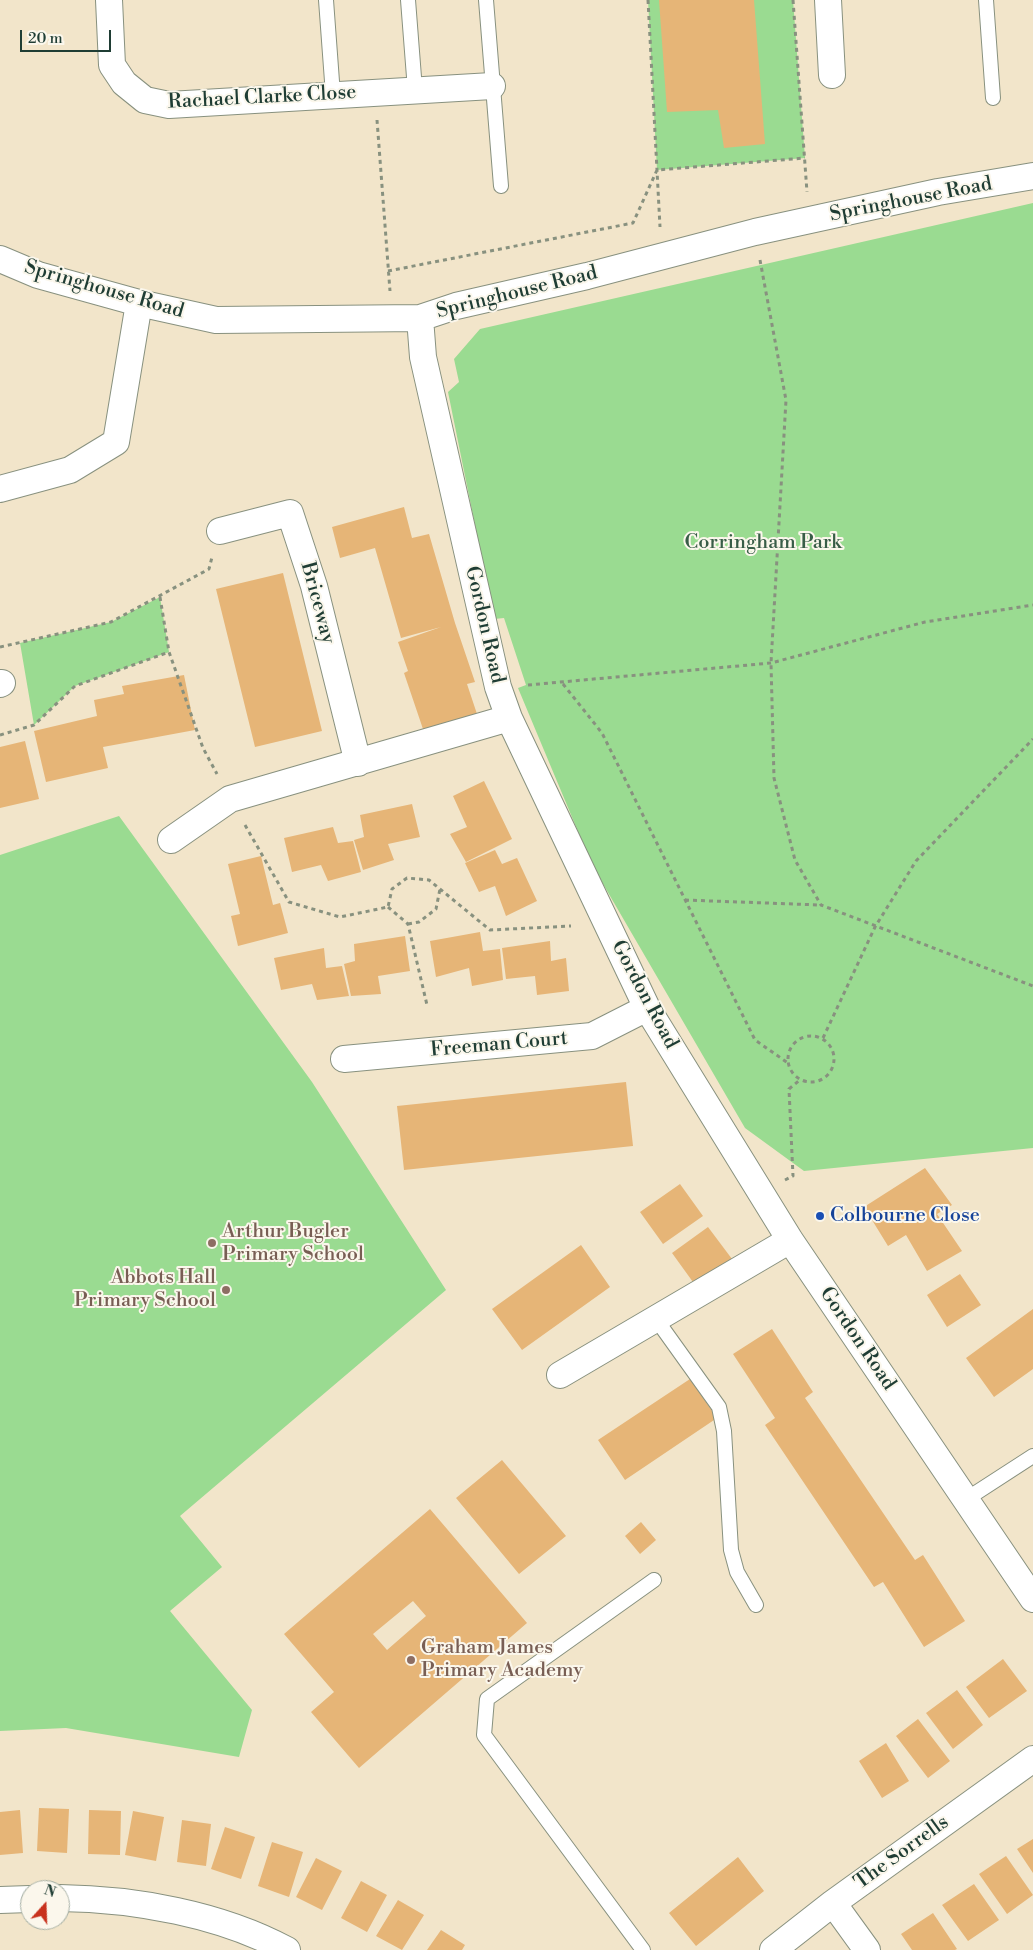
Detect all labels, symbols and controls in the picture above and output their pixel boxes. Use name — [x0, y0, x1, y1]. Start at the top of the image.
scale bar — [22, 20, 114, 52]
text: 20 m — [28, 29, 63, 48]
street label: Rachael Clarke Close — [167, 81, 357, 115]
street label: Springhouse Road — [828, 172, 994, 228]
street label: Springhouse Road — [21, 256, 187, 324]
street label: Springhouse Road — [434, 261, 600, 325]
park label: Corringham Park — [684, 531, 842, 555]
street label: Briceway — [295, 560, 339, 646]
street label: Gordon Road — [459, 564, 509, 686]
street label: Gordon Road — [605, 937, 683, 1053]
street label: Freeman Court — [429, 1027, 569, 1063]
place label: Colbourne Close — [830, 1204, 980, 1228]
marker: Colbourne Close — [814, 1210, 826, 1222]
place label: Arthur Bugler Primary School — [222, 1220, 364, 1267]
marker: Arthur Bugler Primary School — [206, 1237, 218, 1249]
place label: Abbots Hall Primary School — [74, 1266, 216, 1313]
street label: Gordon Road — [814, 1283, 900, 1395]
marker: Abbots Hall Primary School — [220, 1284, 232, 1296]
place label: Graham James Primary Academy — [421, 1636, 583, 1683]
marker: Graham James Primary Academy — [405, 1654, 417, 1666]
street label: The Sorrells — [850, 1811, 954, 1895]
north arrow — [20, 1880, 70, 1930]
text: N — [41, 1881, 58, 1902]

